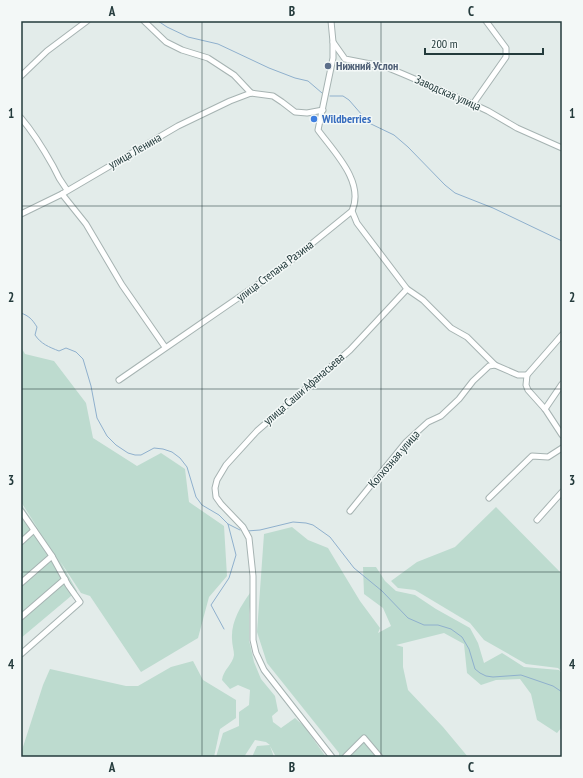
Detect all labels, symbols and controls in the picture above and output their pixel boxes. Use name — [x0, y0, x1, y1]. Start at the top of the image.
text: A — [108, 3, 116, 20]
text: B — [289, 3, 295, 20]
text: C — [468, 3, 474, 20]
scale bar — [425, 30, 543, 56]
text: 200 m — [431, 36, 458, 51]
place label: Нижний Услон — [336, 58, 398, 73]
marker: Нижний Услон — [323, 61, 333, 71]
street label: Заводская улица — [413, 71, 484, 114]
text: 1 — [8, 105, 14, 122]
text: 1 — [569, 105, 575, 122]
place label: Wildberries — [321, 111, 371, 126]
marker: Wildberries — [309, 114, 319, 124]
street label: улица Ленина — [106, 129, 164, 172]
street label: улица Степана Разина — [233, 237, 316, 304]
text: 2 — [8, 289, 14, 306]
text: 2 — [569, 289, 575, 306]
street label: улица Саши Афанасьева — [260, 349, 347, 428]
street label: Колхозная улица — [365, 427, 423, 491]
text: 3 — [8, 472, 14, 489]
text: 3 — [569, 472, 575, 489]
text: 4 — [8, 656, 15, 673]
text: 4 — [569, 656, 576, 673]
text: A — [108, 759, 116, 776]
text: B — [289, 759, 295, 776]
text: C — [468, 759, 474, 776]

